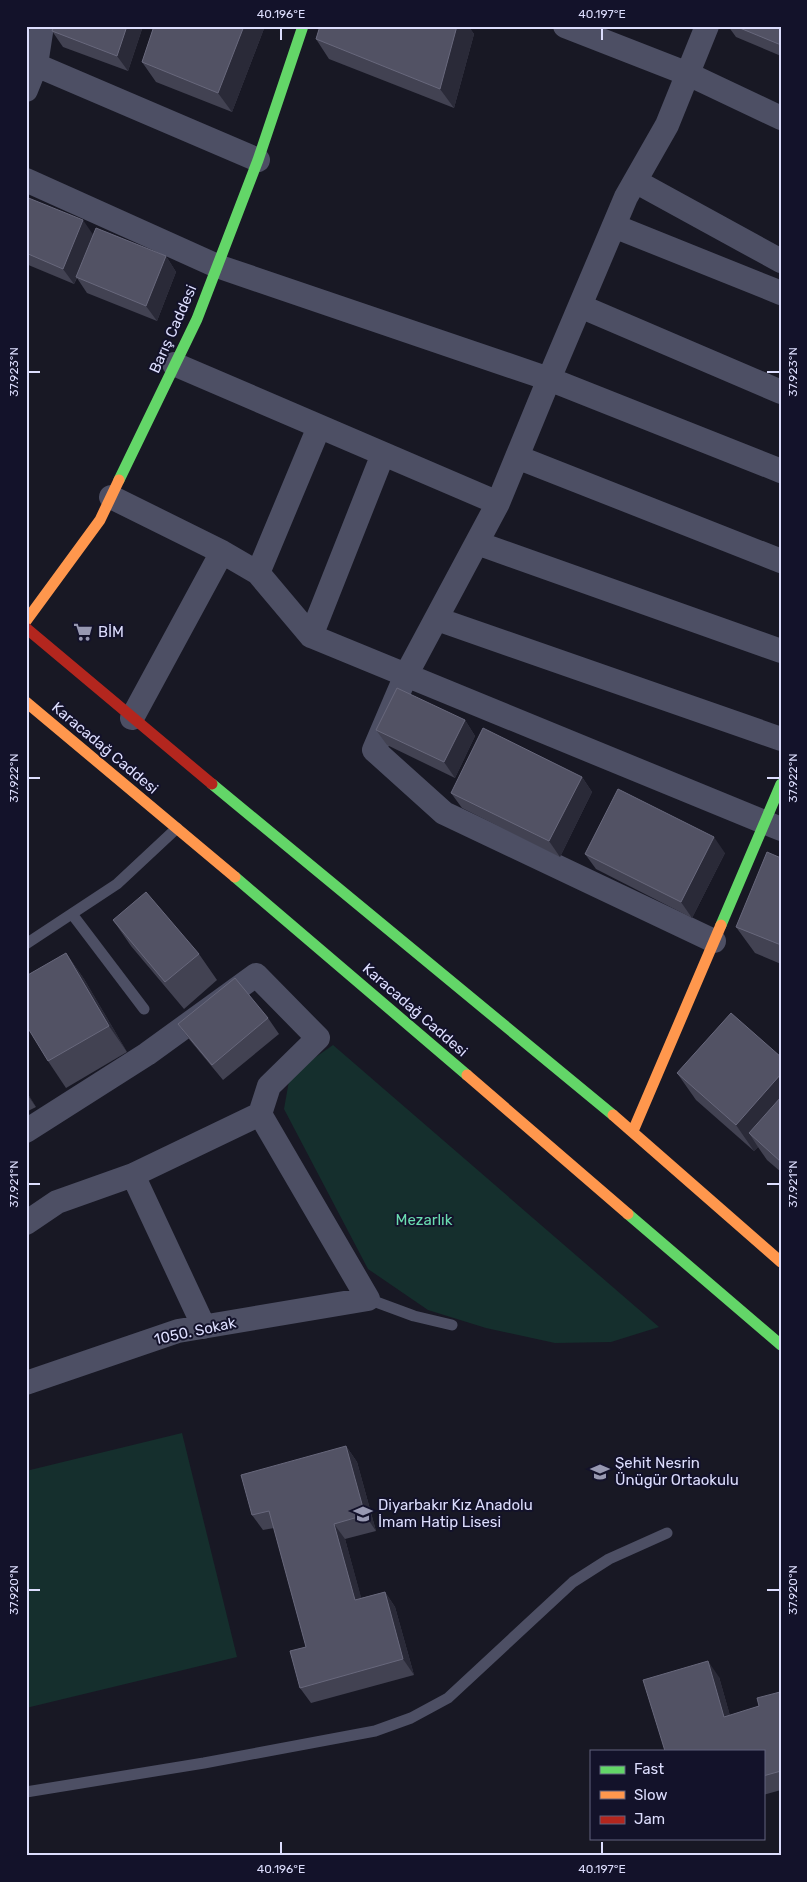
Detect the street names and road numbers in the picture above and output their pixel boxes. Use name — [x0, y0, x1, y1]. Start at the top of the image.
street label: Barış Caddesi — [146, 282, 200, 376]
street label: Karacadağ Caddesi — [48, 698, 162, 798]
street label: Karacadağ Caddesi — [359, 959, 471, 1061]
street label: 1050. Sokak — [152, 1313, 238, 1348]

